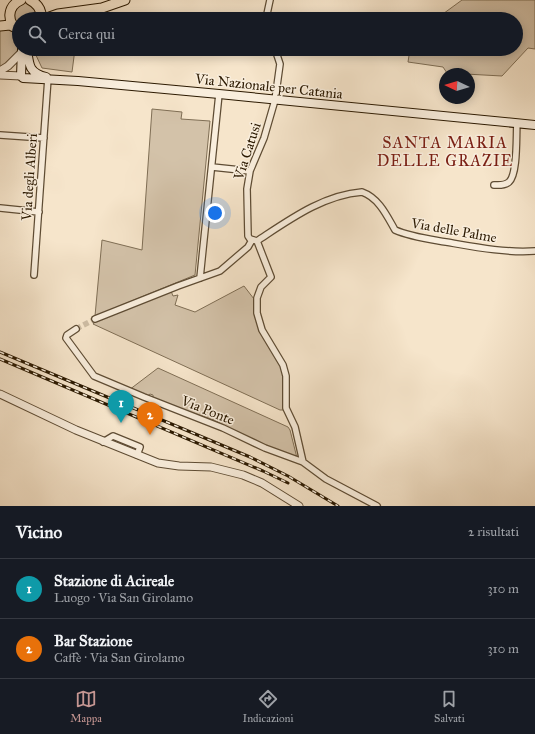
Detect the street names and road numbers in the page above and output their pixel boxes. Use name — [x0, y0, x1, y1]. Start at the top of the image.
street label: Via Nazionale per Catania — [193, 70, 344, 103]
street label: Via Catusi — [230, 120, 265, 183]
street label: Via degli Alberi — [18, 133, 41, 222]
street label: Via delle Palme — [409, 214, 498, 246]
street label: Via Ponte — [178, 392, 237, 429]

